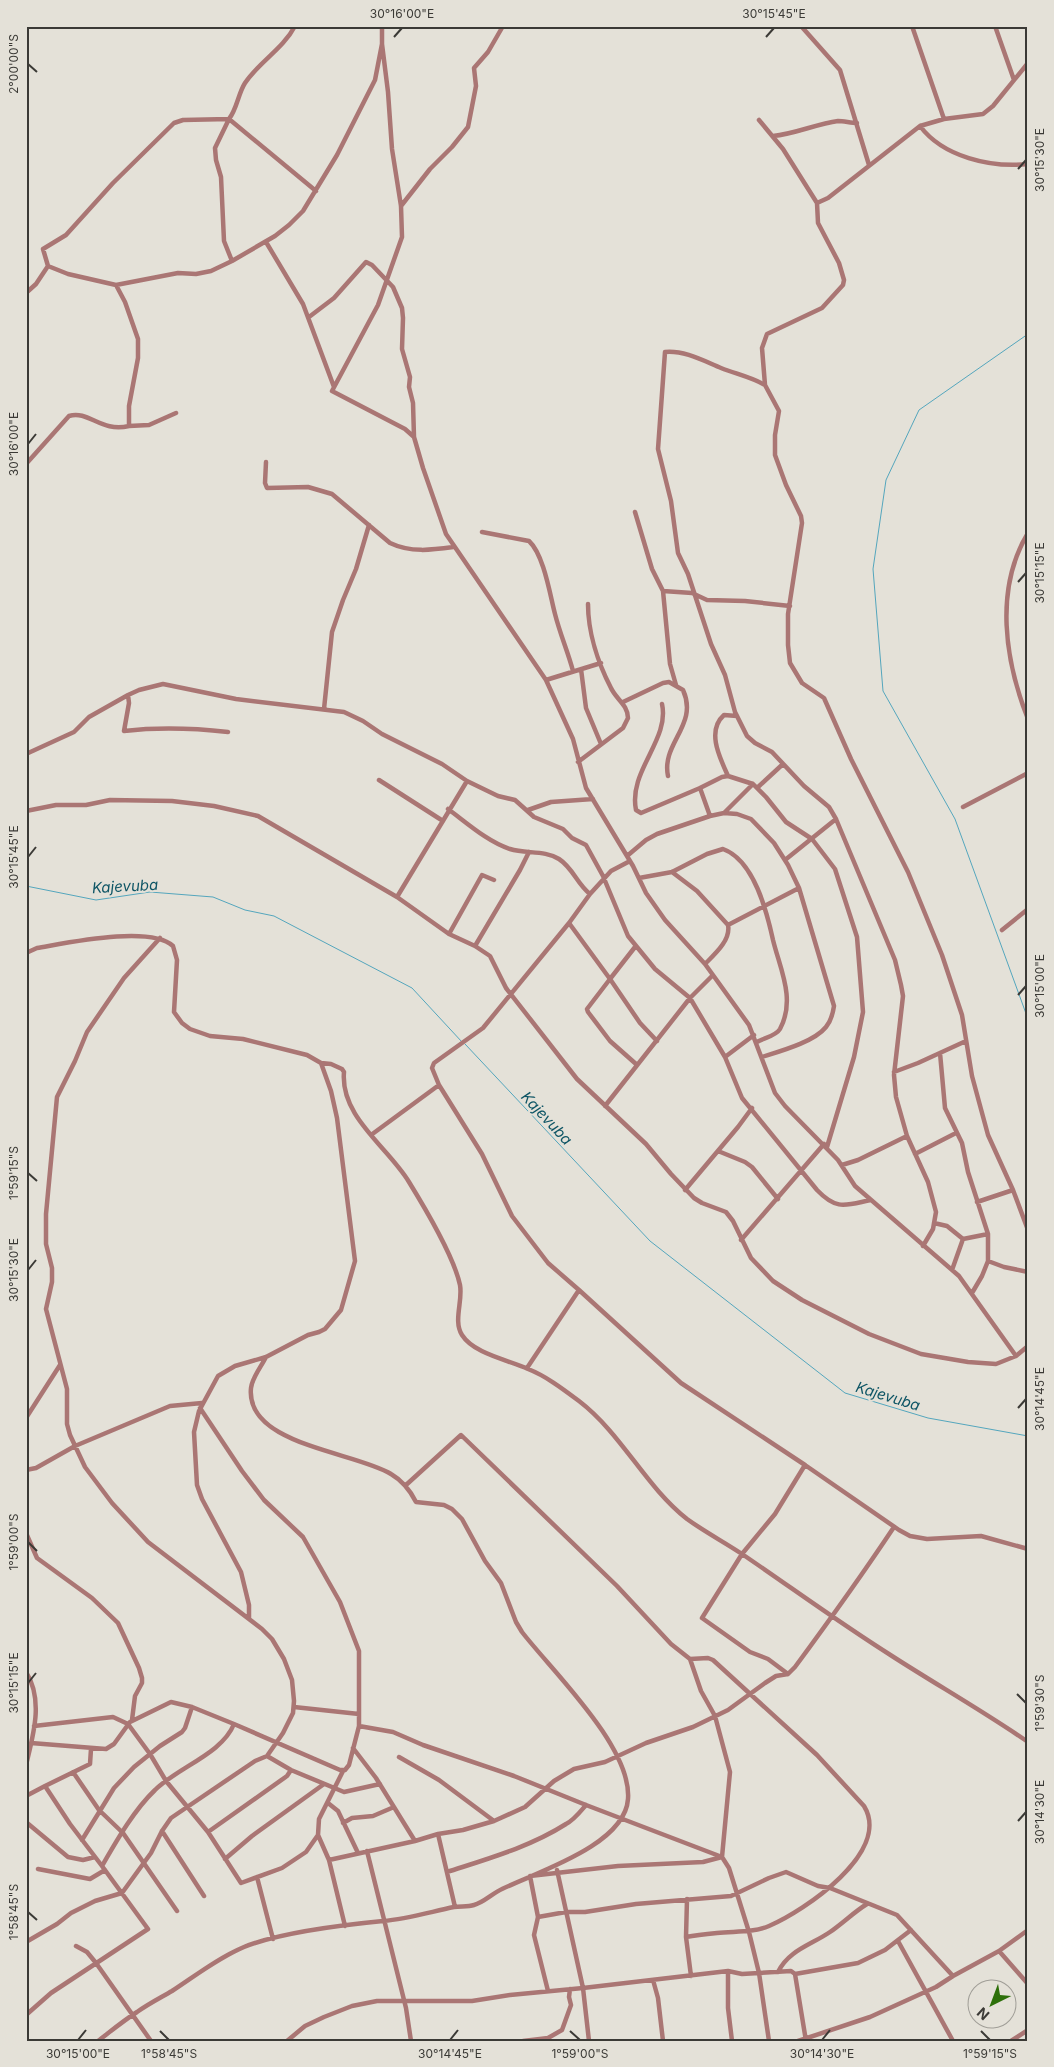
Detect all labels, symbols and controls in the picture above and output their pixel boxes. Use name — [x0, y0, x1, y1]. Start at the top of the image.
text: 30°16'00"E — [370, 6, 434, 21]
text: 30°15'45"E — [742, 6, 806, 21]
text: 2°00'00"S — [6, 34, 21, 94]
text: 30°15'30"E — [1032, 128, 1047, 192]
text: 30°16'00"E — [6, 412, 21, 476]
text: 30°15'15"E — [1032, 542, 1047, 604]
text: 30°15'45"E — [6, 825, 21, 889]
water label: Kajevuba — [91, 875, 159, 897]
text: 30°15'00"E — [1032, 954, 1047, 1018]
water label: Kajevuba — [517, 1087, 577, 1149]
text: 1°59'15"S — [6, 1146, 21, 1200]
text: 30°15'30"E — [6, 1238, 21, 1302]
text: 30°14'45"E — [1032, 1367, 1047, 1431]
water label: Kajevuba — [853, 1377, 923, 1415]
text: 1°59'00"S — [6, 1513, 21, 1571]
text: 30°15'15"E — [6, 1652, 21, 1714]
text: 1°59'30"S — [1032, 1674, 1047, 1731]
text: 30°14'30"E — [1032, 1780, 1047, 1844]
text: 1°58'45"S — [6, 1884, 21, 1940]
north arrow — [966, 1980, 1016, 2030]
text: N — [973, 2004, 993, 2024]
text: 30°15'00"E — [46, 2046, 110, 2061]
text: 1°58'45"S — [141, 2046, 197, 2061]
text: 30°14'45"E — [418, 2046, 482, 2061]
text: 1°59'00"S — [551, 2046, 609, 2061]
text: 30°14'30"E — [790, 2046, 854, 2061]
text: 1°59'15"S — [963, 2046, 1017, 2061]

